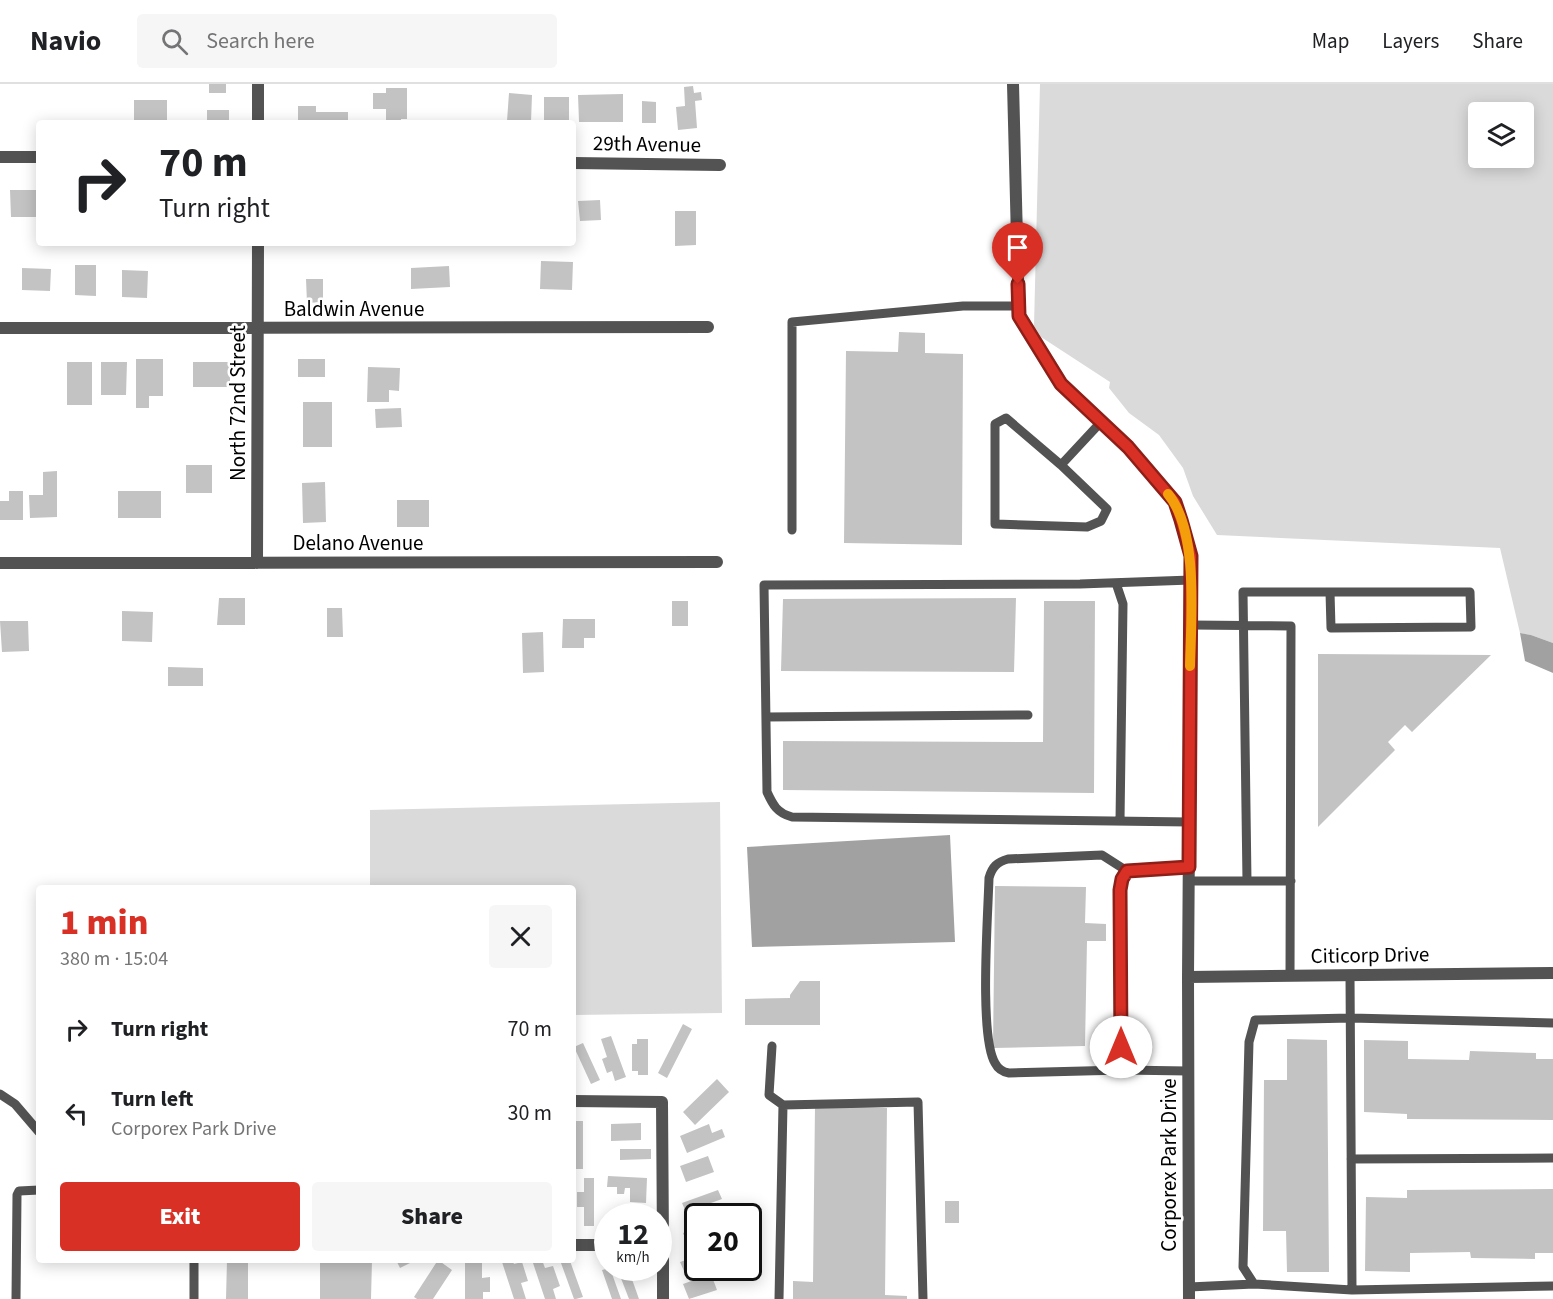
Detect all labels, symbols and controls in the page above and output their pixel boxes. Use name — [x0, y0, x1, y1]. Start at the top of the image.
search box — [137, 14, 557, 68]
text: Navio — [30, 21, 101, 61]
icon: search — [158, 25, 191, 58]
text: Search here — [206, 25, 315, 57]
text: Map — [1312, 26, 1349, 56]
text: Layers — [1382, 26, 1439, 56]
text: Share — [1472, 26, 1523, 56]
map controls — [1468, 102, 1534, 168]
button: layers — [1468, 102, 1534, 168]
street label: 29th Avenue — [593, 128, 701, 160]
text: 70 m — [159, 133, 248, 193]
icon: right — [60, 144, 138, 222]
text: Turn right — [159, 189, 270, 228]
pin — [992, 222, 1043, 284]
icon: arrive — [1001, 231, 1034, 264]
street label: Baldwin Avenue — [284, 294, 424, 324]
street label: North 72nd Street — [223, 325, 253, 481]
street label: Delano Avenue — [292, 528, 424, 558]
text: 1 min — [60, 897, 148, 948]
button: close — [489, 905, 552, 968]
street label: Citicorp Drive — [1310, 939, 1430, 971]
text: 380 m · 15:04 — [60, 945, 168, 973]
icon: right — [60, 1013, 93, 1046]
text: Turn right — [111, 1013, 208, 1045]
text: 70 m — [507, 1013, 552, 1045]
position arrow — [1089, 1015, 1153, 1079]
street label: Corporex Park Drive — [1154, 1078, 1184, 1252]
text: Turn left — [111, 1083, 193, 1115]
icon: left — [60, 1097, 93, 1130]
text: 30 m — [507, 1097, 552, 1129]
text: Corporex Park Drive — [111, 1115, 276, 1143]
button: Exit — [60, 1182, 300, 1251]
button: Share — [312, 1182, 552, 1251]
speed limit sign: 20 — [684, 1203, 762, 1281]
text: 12 — [617, 1213, 649, 1256]
text: km/h — [616, 1247, 650, 1268]

